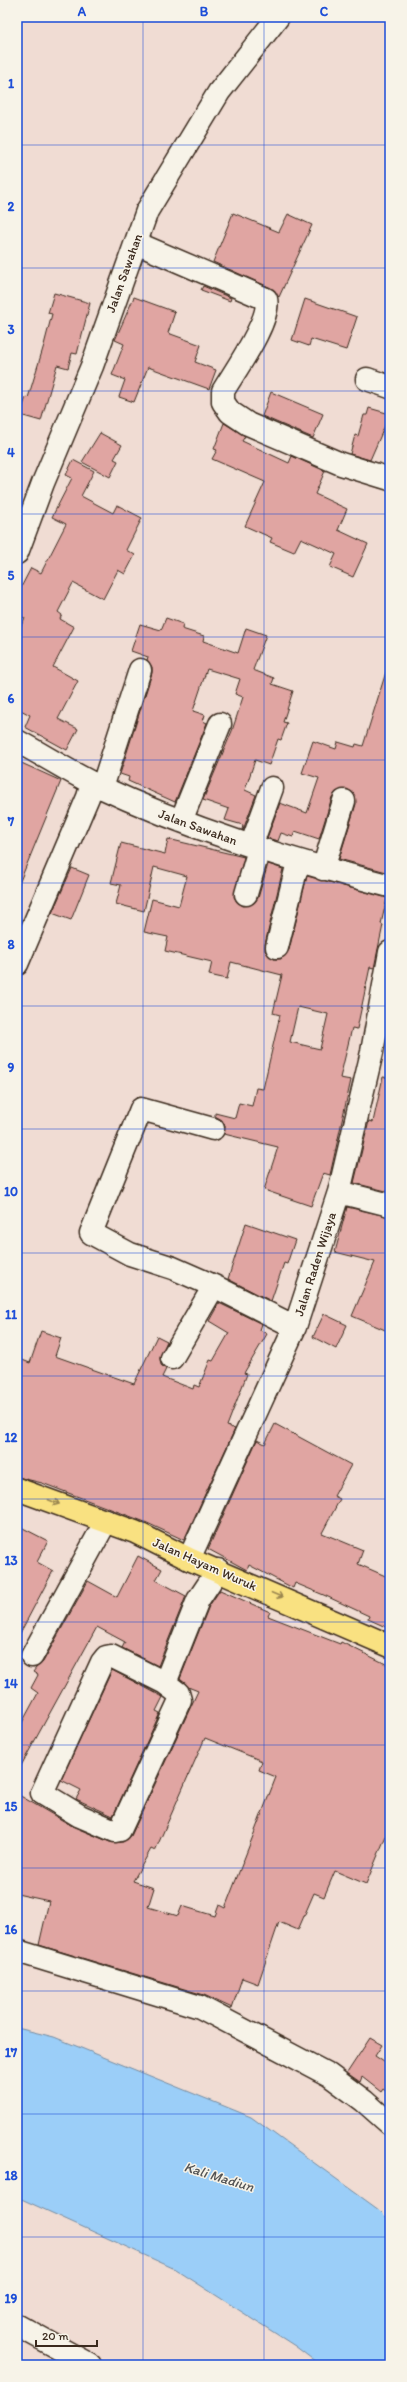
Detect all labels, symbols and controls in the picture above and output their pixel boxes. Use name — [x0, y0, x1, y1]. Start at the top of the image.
text: A — [77, 4, 87, 19]
text: B — [200, 4, 209, 19]
text: C — [320, 4, 329, 19]
text: 1 — [8, 76, 14, 91]
text: 2 — [8, 199, 15, 214]
street label: Jalan Sawahan — [103, 231, 145, 314]
text: 3 — [7, 322, 15, 337]
text: 4 — [7, 445, 15, 460]
text: 5 — [8, 568, 15, 583]
text: 6 — [8, 691, 15, 706]
street label: Jalan Sawahan — [157, 806, 240, 848]
text: 7 — [7, 814, 15, 829]
text: 8 — [7, 937, 15, 952]
text: 9 — [8, 1060, 15, 1075]
text: 10 — [4, 1184, 18, 1199]
street label: Jalan Raden Wijaya — [291, 1210, 339, 1318]
text: 11 — [5, 1307, 17, 1322]
text: 12 — [5, 1430, 18, 1445]
one-way arrow — [47, 1498, 59, 1506]
street label: Jalan Hayam Wuruk — [151, 1534, 260, 1594]
text: 13 — [4, 1553, 18, 1568]
one-way arrow — [270, 1592, 282, 1600]
text: 14 — [4, 1676, 18, 1691]
text: 15 — [5, 1799, 18, 1814]
text: 16 — [5, 1922, 18, 1937]
text: 17 — [5, 2045, 18, 2060]
water label: Kali Madiun — [182, 2158, 257, 2196]
text: 18 — [4, 2168, 18, 2183]
text: 19 — [5, 2291, 18, 2306]
scale bar — [36, 2322, 97, 2348]
text: 20 m — [42, 2329, 69, 2343]

